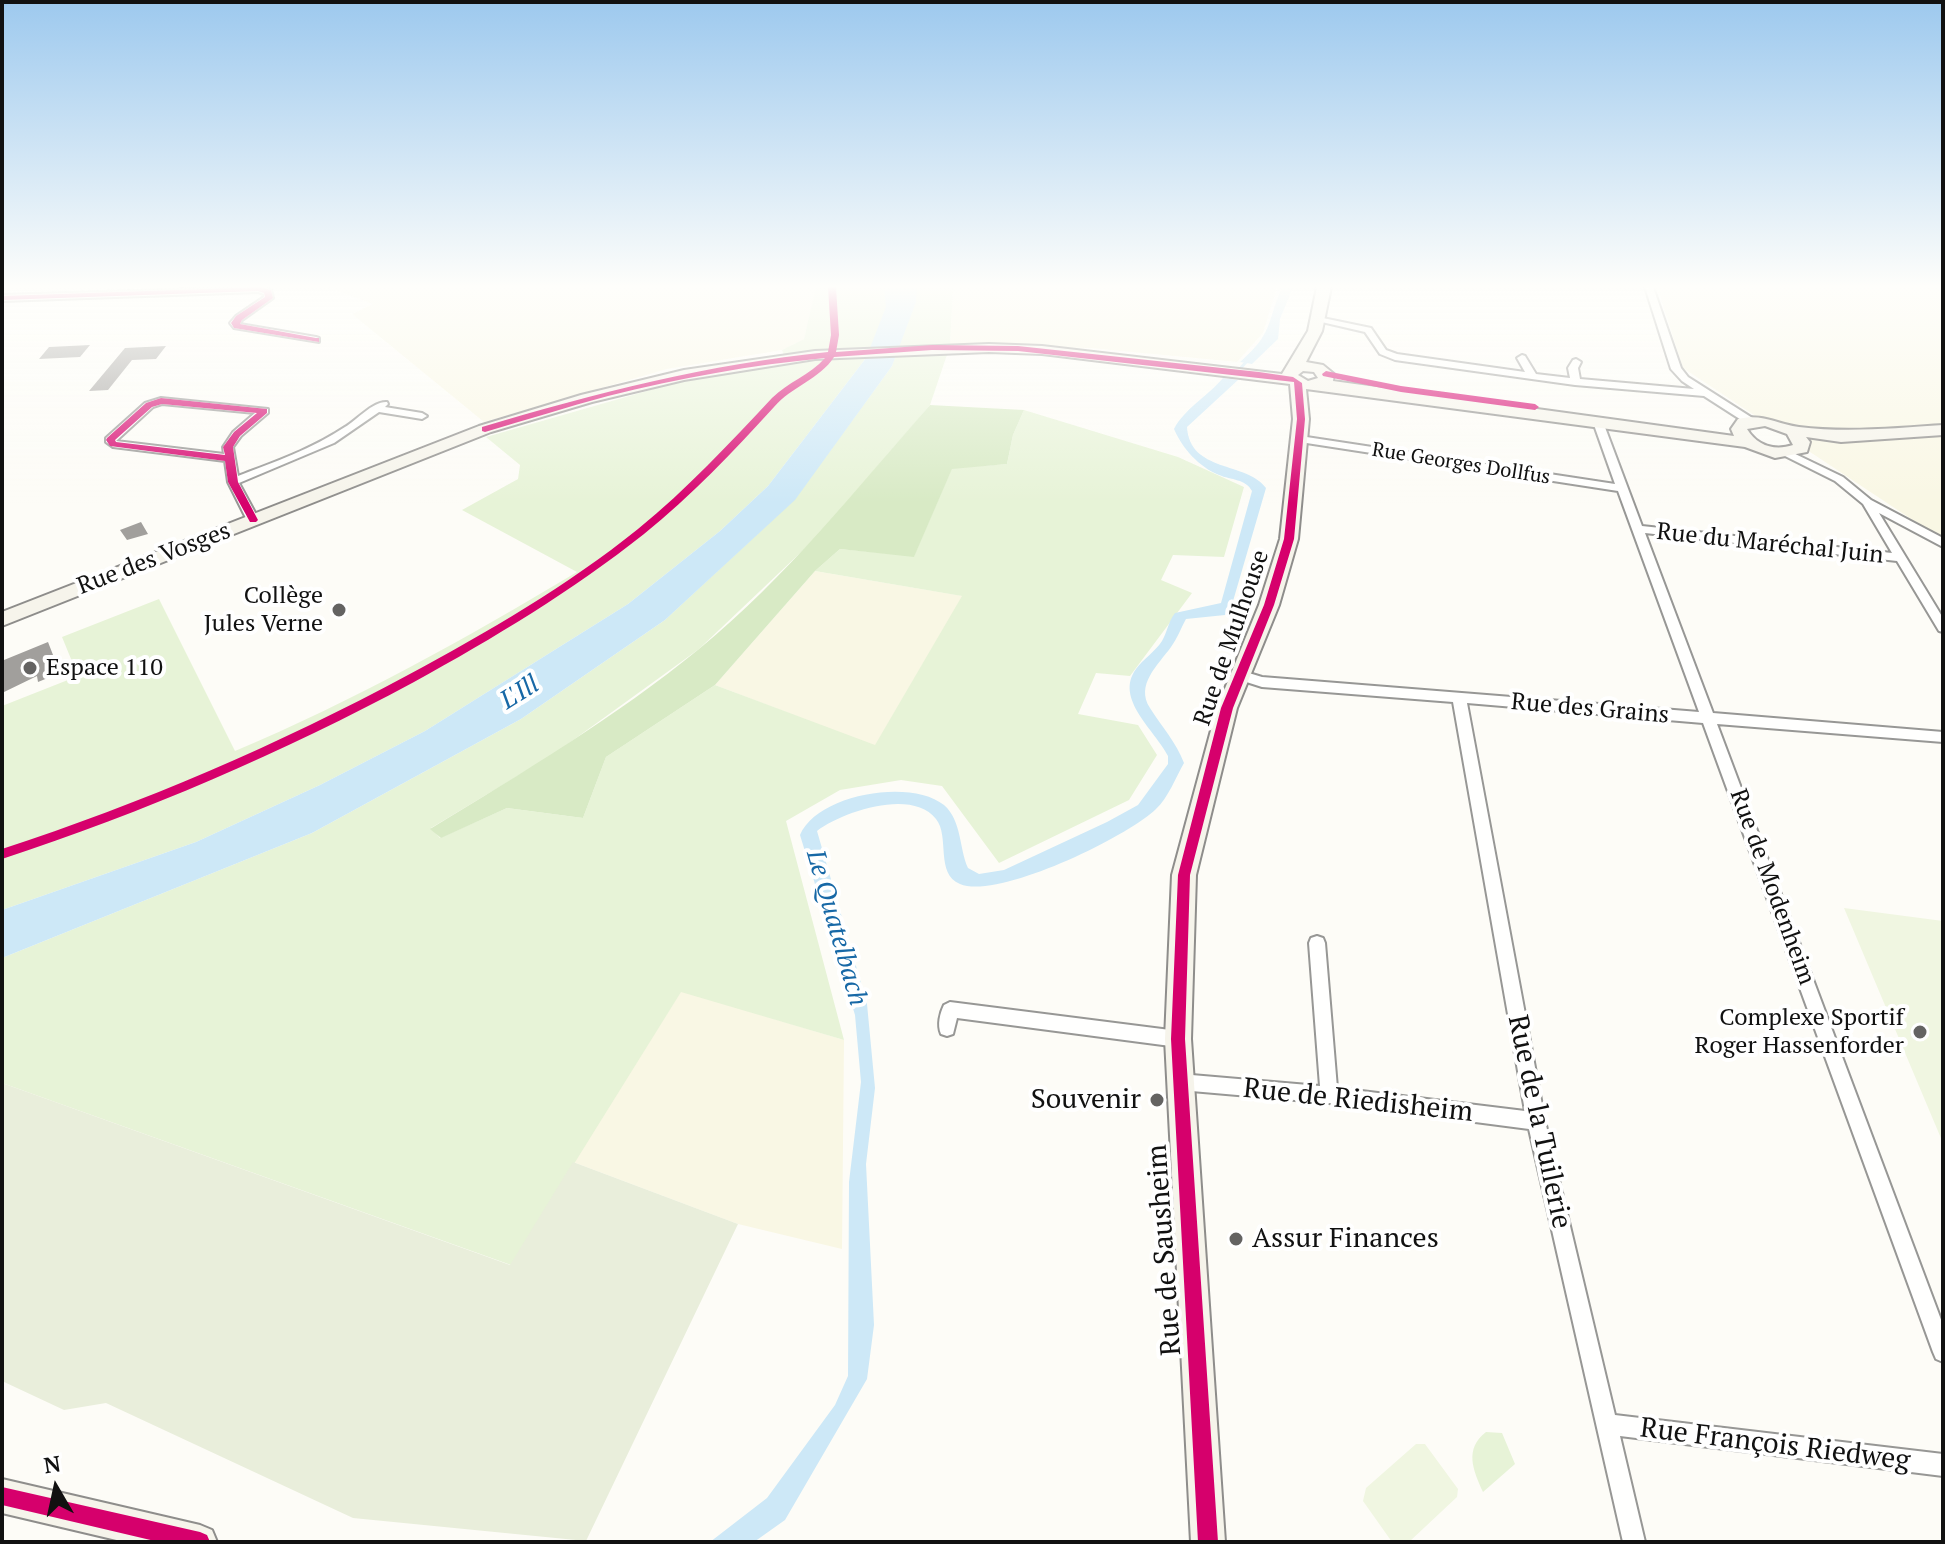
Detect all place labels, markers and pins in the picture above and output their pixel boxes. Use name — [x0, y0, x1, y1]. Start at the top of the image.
place label: Collège Jules Verne — [204, 582, 323, 638]
marker: Collège Jules Verne — [330, 601, 348, 619]
place label: Espace 110 — [46, 654, 163, 682]
marker: Espace 110 — [21, 659, 39, 677]
place label: Complexe Sportif Roger Hassenforder — [1695, 1004, 1904, 1060]
marker: Complexe Sportif Roger Hassenforder — [1911, 1023, 1929, 1041]
place label: Souvenir — [1031, 1083, 1141, 1117]
marker: Souvenir — [1148, 1091, 1166, 1109]
place label: Assur Finances — [1252, 1222, 1439, 1256]
marker: Assur Finances — [1227, 1230, 1245, 1248]

